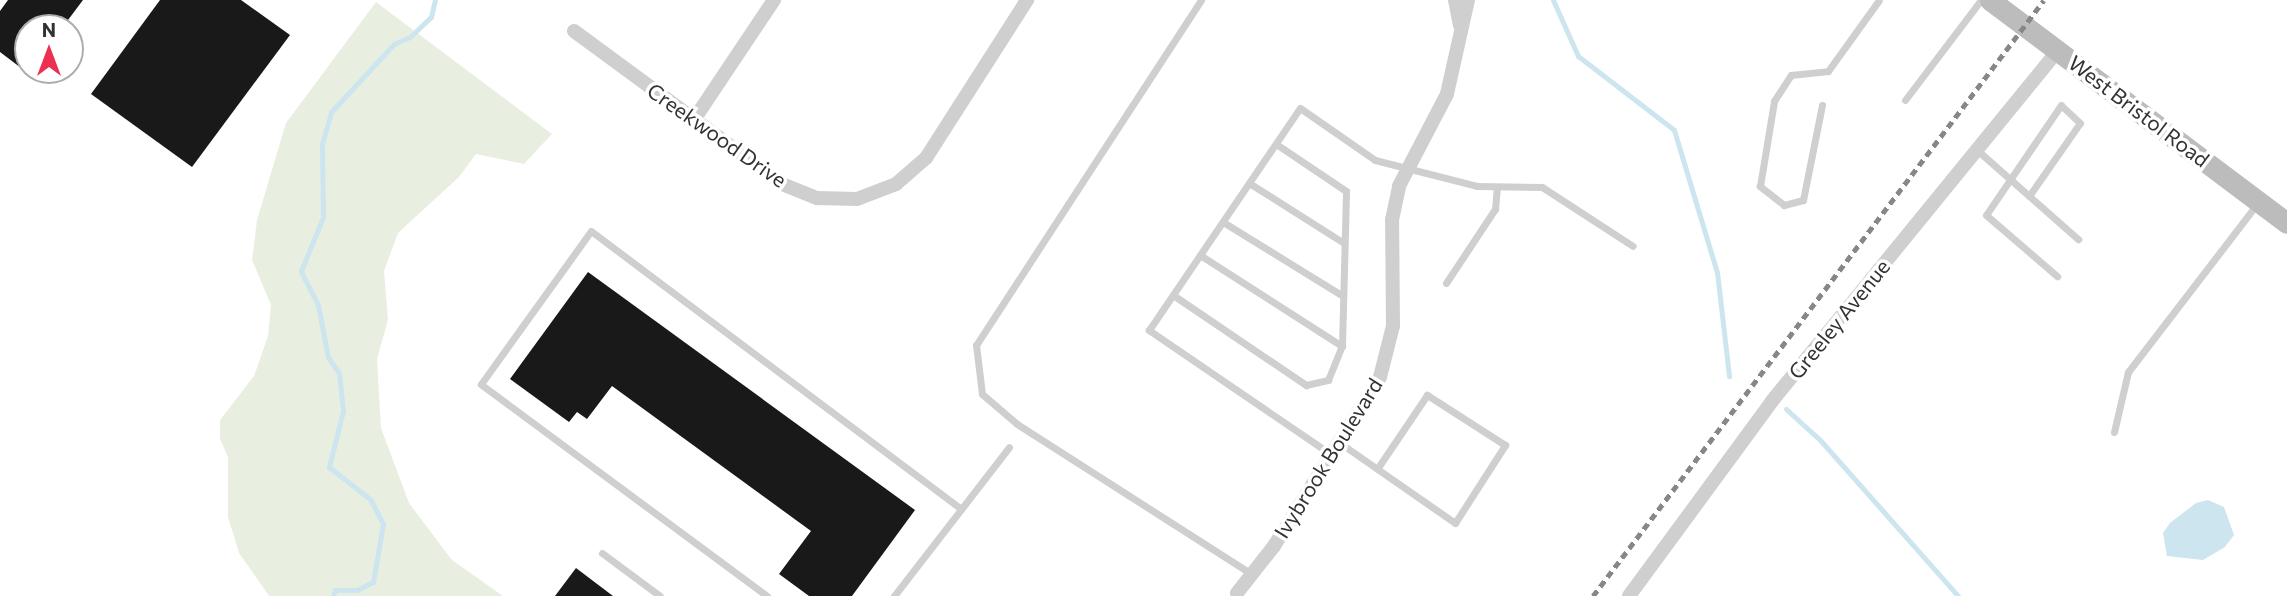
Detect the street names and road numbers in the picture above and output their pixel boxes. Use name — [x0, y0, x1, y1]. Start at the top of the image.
street label: West Bristol Road — [2064, 50, 2214, 172]
street label: Creekwood Drive — [642, 78, 792, 192]
street label: Greeley Avenue — [1783, 254, 1895, 384]
street label: Ivybrook Boulevard — [1269, 373, 1387, 543]

